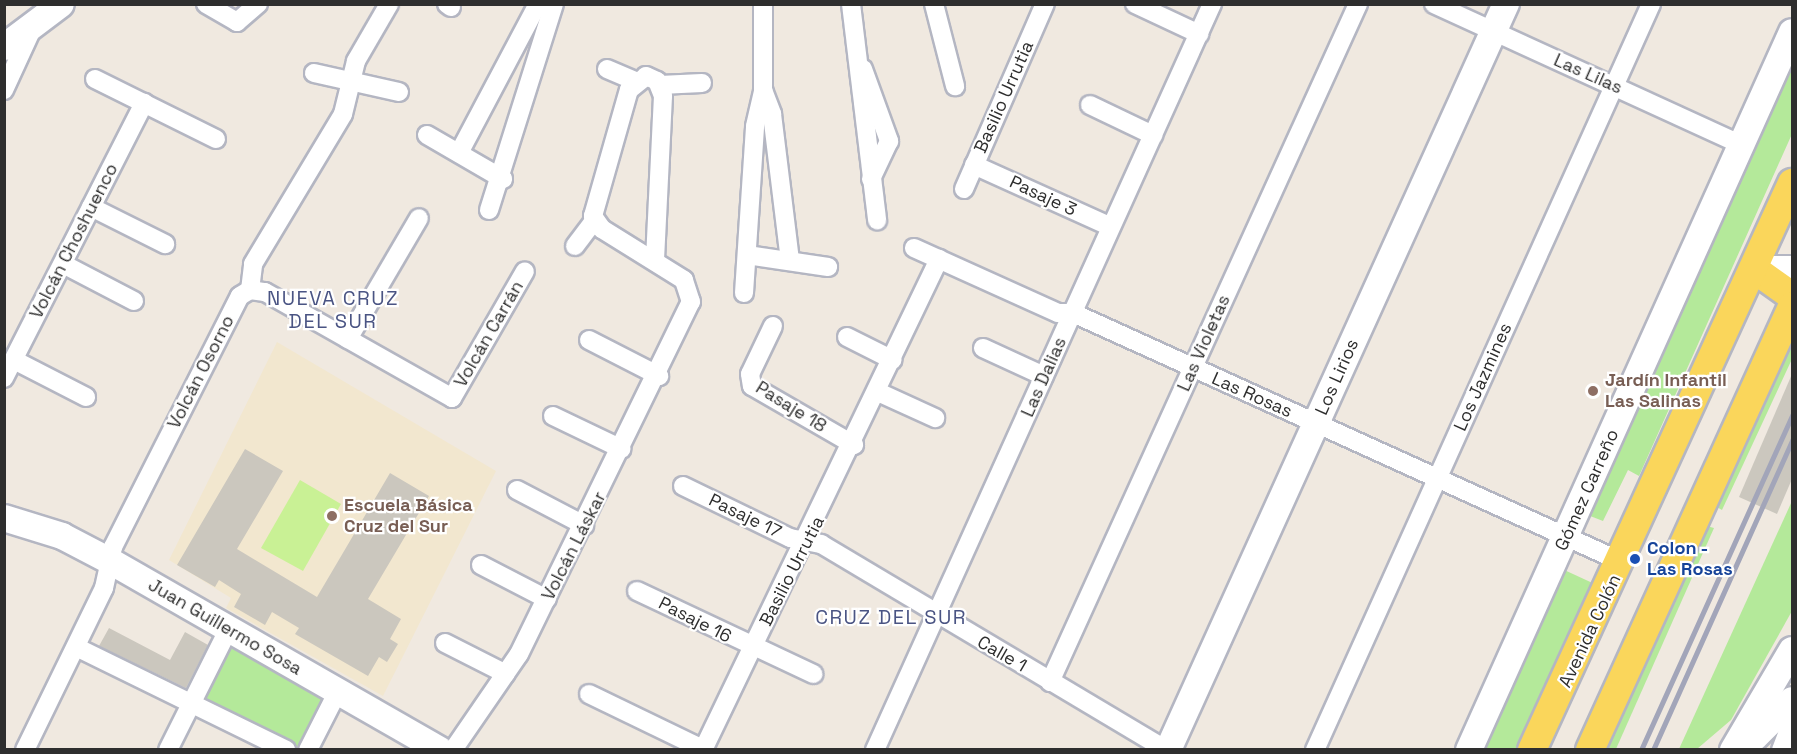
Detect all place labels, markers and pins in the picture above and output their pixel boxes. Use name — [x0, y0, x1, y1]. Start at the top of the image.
place label: Jardín Infantil Las Salinas — [1605, 370, 1727, 412]
marker: Jardín Infantil Las Salinas — [1586, 384, 1600, 398]
place label: Escuela Básica Cruz del Sur — [344, 495, 473, 538]
marker: Escuela Básica Cruz del Sur — [325, 509, 339, 523]
place label: Colon - Las Rosas — [1647, 538, 1733, 580]
marker: Colon - Las Rosas — [1628, 552, 1642, 566]

